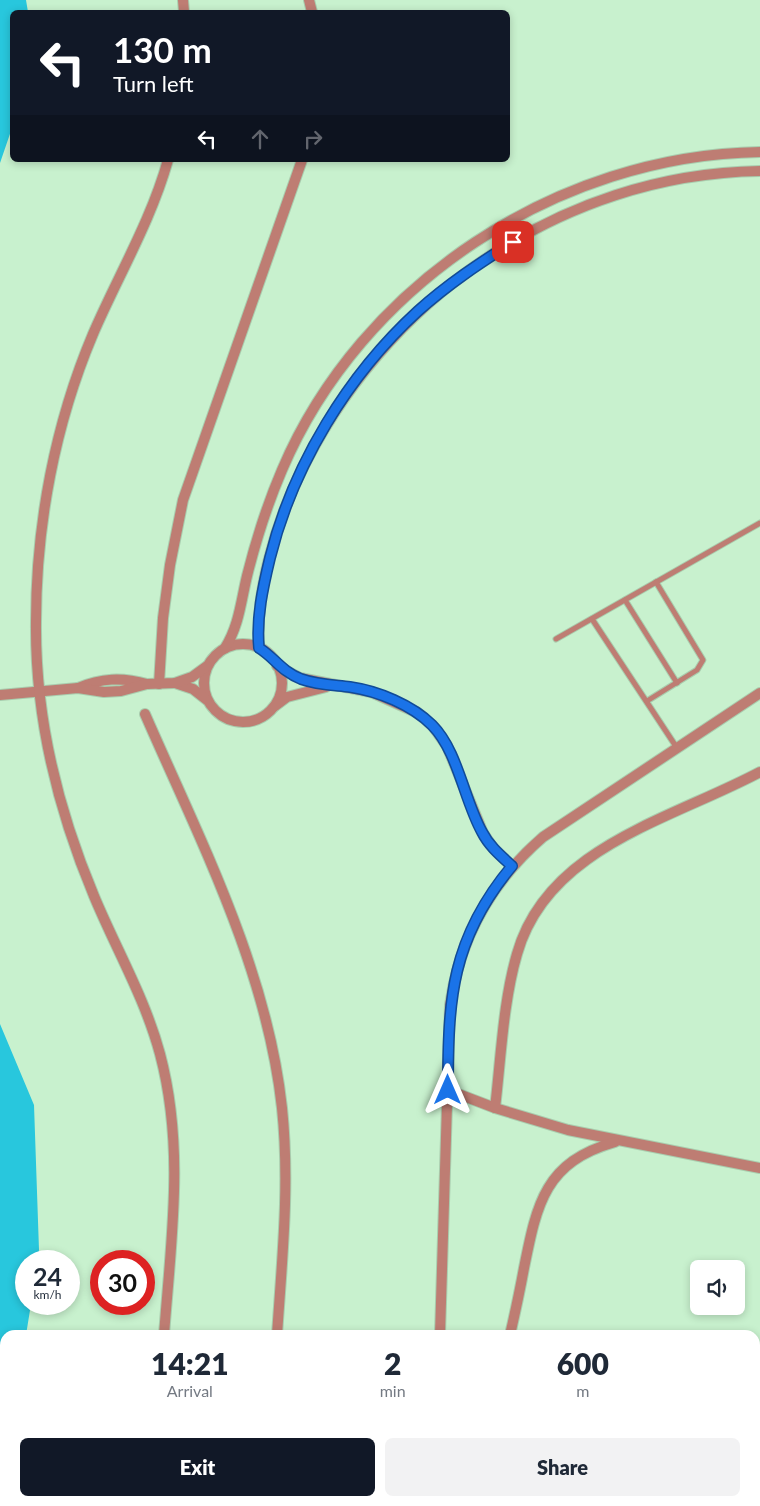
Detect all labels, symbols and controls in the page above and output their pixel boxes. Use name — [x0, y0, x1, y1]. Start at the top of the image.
text: 130 m — [113, 28, 212, 70]
icon: left — [30, 30, 95, 95]
text: Turn left — [113, 70, 194, 97]
icon: left — [193, 125, 221, 153]
icon: ahead — [246, 125, 274, 153]
icon: right — [299, 125, 327, 153]
pin — [492, 221, 534, 263]
icon: arrive — [499, 228, 527, 256]
position arrow — [421, 1063, 473, 1115]
speed limit sign: 30 — [90, 1250, 155, 1315]
map controls — [690, 1260, 745, 1315]
button: sound — [690, 1260, 745, 1315]
text: 24 — [33, 1261, 62, 1291]
text: km/h — [33, 1287, 62, 1302]
text: 14:21 — [151, 1345, 229, 1381]
text: 2 — [384, 1345, 401, 1381]
text: 600 — [557, 1345, 609, 1381]
text: Arrival — [167, 1381, 213, 1400]
text: min — [380, 1381, 406, 1400]
text: m — [576, 1381, 589, 1400]
button: Exit — [20, 1438, 375, 1496]
button: Share — [385, 1438, 740, 1496]

